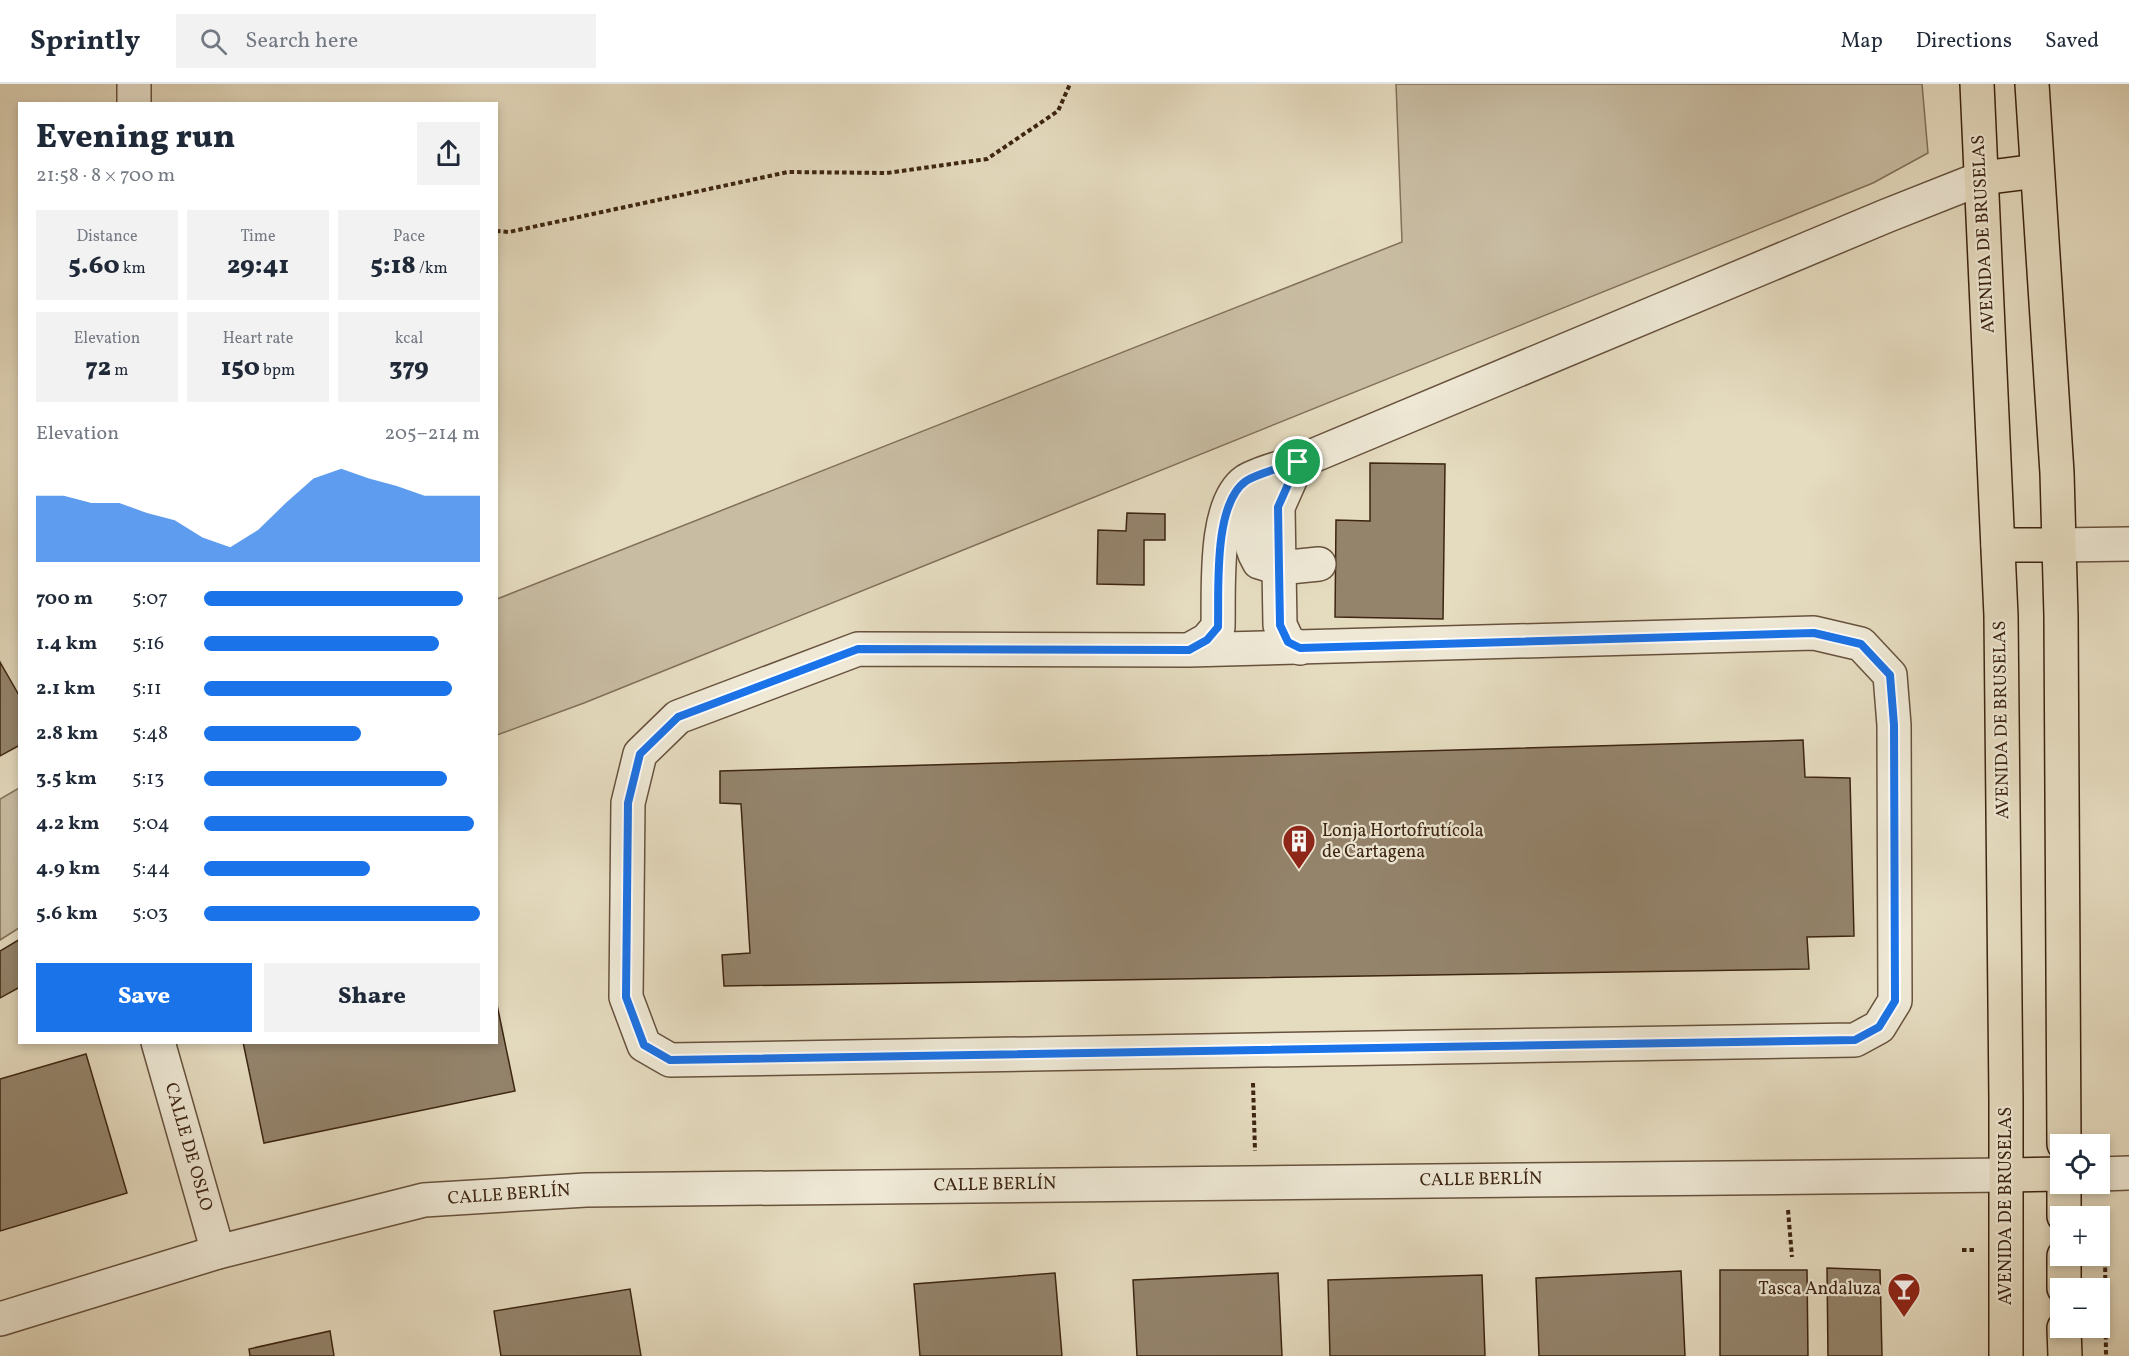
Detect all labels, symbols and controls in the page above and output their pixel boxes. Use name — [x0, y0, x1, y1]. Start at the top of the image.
search box — [176, 14, 596, 68]
text: Sprintly — [30, 22, 140, 61]
icon: search — [197, 25, 230, 58]
text: Search here — [245, 26, 358, 57]
text: Map — [1841, 27, 1883, 56]
text: Directions — [1916, 27, 2012, 56]
text: Saved — [2045, 27, 2099, 56]
text: Evening run — [36, 116, 235, 162]
button: share — [417, 122, 480, 185]
street label: AVENIDA DE BRUSELAS — [1966, 134, 2002, 334]
text: 21:58 · 8 × 700 m — [36, 162, 175, 190]
text: Distance — [76, 226, 138, 248]
text: Time — [240, 226, 276, 248]
text: Pace — [393, 226, 425, 248]
text: 5.60 — [68, 248, 120, 284]
text: 29:41 — [227, 248, 289, 284]
text: 5:18 — [370, 248, 416, 284]
text: km — [120, 258, 146, 280]
text: /km — [416, 258, 448, 280]
text: Elevation — [74, 328, 140, 350]
text: Heart rate — [223, 328, 293, 350]
text: kcal — [395, 328, 423, 350]
text: 72 — [86, 350, 111, 386]
text: 150 — [221, 350, 260, 386]
text: 379 — [389, 350, 429, 386]
text: m — [111, 360, 128, 382]
text: bpm — [260, 360, 295, 382]
text: Elevation — [36, 420, 119, 448]
text: 205–214 m — [385, 420, 480, 448]
pin — [1272, 436, 1323, 487]
icon: arrive — [1281, 445, 1314, 478]
text: 700 m — [36, 585, 93, 613]
text: 5:07 — [132, 585, 168, 613]
street label: AVENIDA DE BRUSELAS — [1988, 621, 2016, 819]
text: 1.4 km — [36, 630, 97, 658]
text: 5:16 — [132, 630, 164, 658]
text: 2.1 km — [36, 675, 96, 703]
text: 5:11 — [132, 675, 162, 703]
text: 2.8 km — [36, 720, 98, 748]
text: 5:48 — [132, 720, 168, 748]
text: 3.5 km — [36, 765, 97, 793]
text: 5:13 — [132, 765, 164, 793]
text: 4.2 km — [36, 810, 100, 838]
text: 5:04 — [132, 810, 170, 838]
place label: Lonja Hortofrutícola de Cartagena — [1322, 819, 1484, 865]
building icon: Lonja Hortofrutícola de Cartagena — [1281, 823, 1317, 870]
text: 4.9 km — [36, 855, 100, 883]
text: 5:44 — [132, 855, 170, 883]
text: 5.6 km — [36, 900, 98, 928]
text: 5:03 — [132, 900, 168, 928]
button: Save — [36, 963, 252, 1032]
button: Share — [264, 963, 480, 1032]
street label: CALLE DE OSLO — [158, 1080, 218, 1214]
street label: AVENIDA DE BRUSELAS — [1994, 1107, 2019, 1305]
map controls — [2050, 1134, 2110, 1338]
button: locate — [2050, 1134, 2110, 1194]
street label: CALLE BERLÍN — [1419, 1166, 1543, 1194]
street label: CALLE BERLÍN — [933, 1171, 1057, 1199]
street label: CALLE BERLÍN — [447, 1178, 571, 1212]
button: + — [2050, 1206, 2110, 1266]
bar icon: Tasca Andaluza — [1886, 1271, 1922, 1318]
place label: Tasca Andaluza — [1758, 1277, 1881, 1302]
button: − — [2050, 1278, 2110, 1338]

